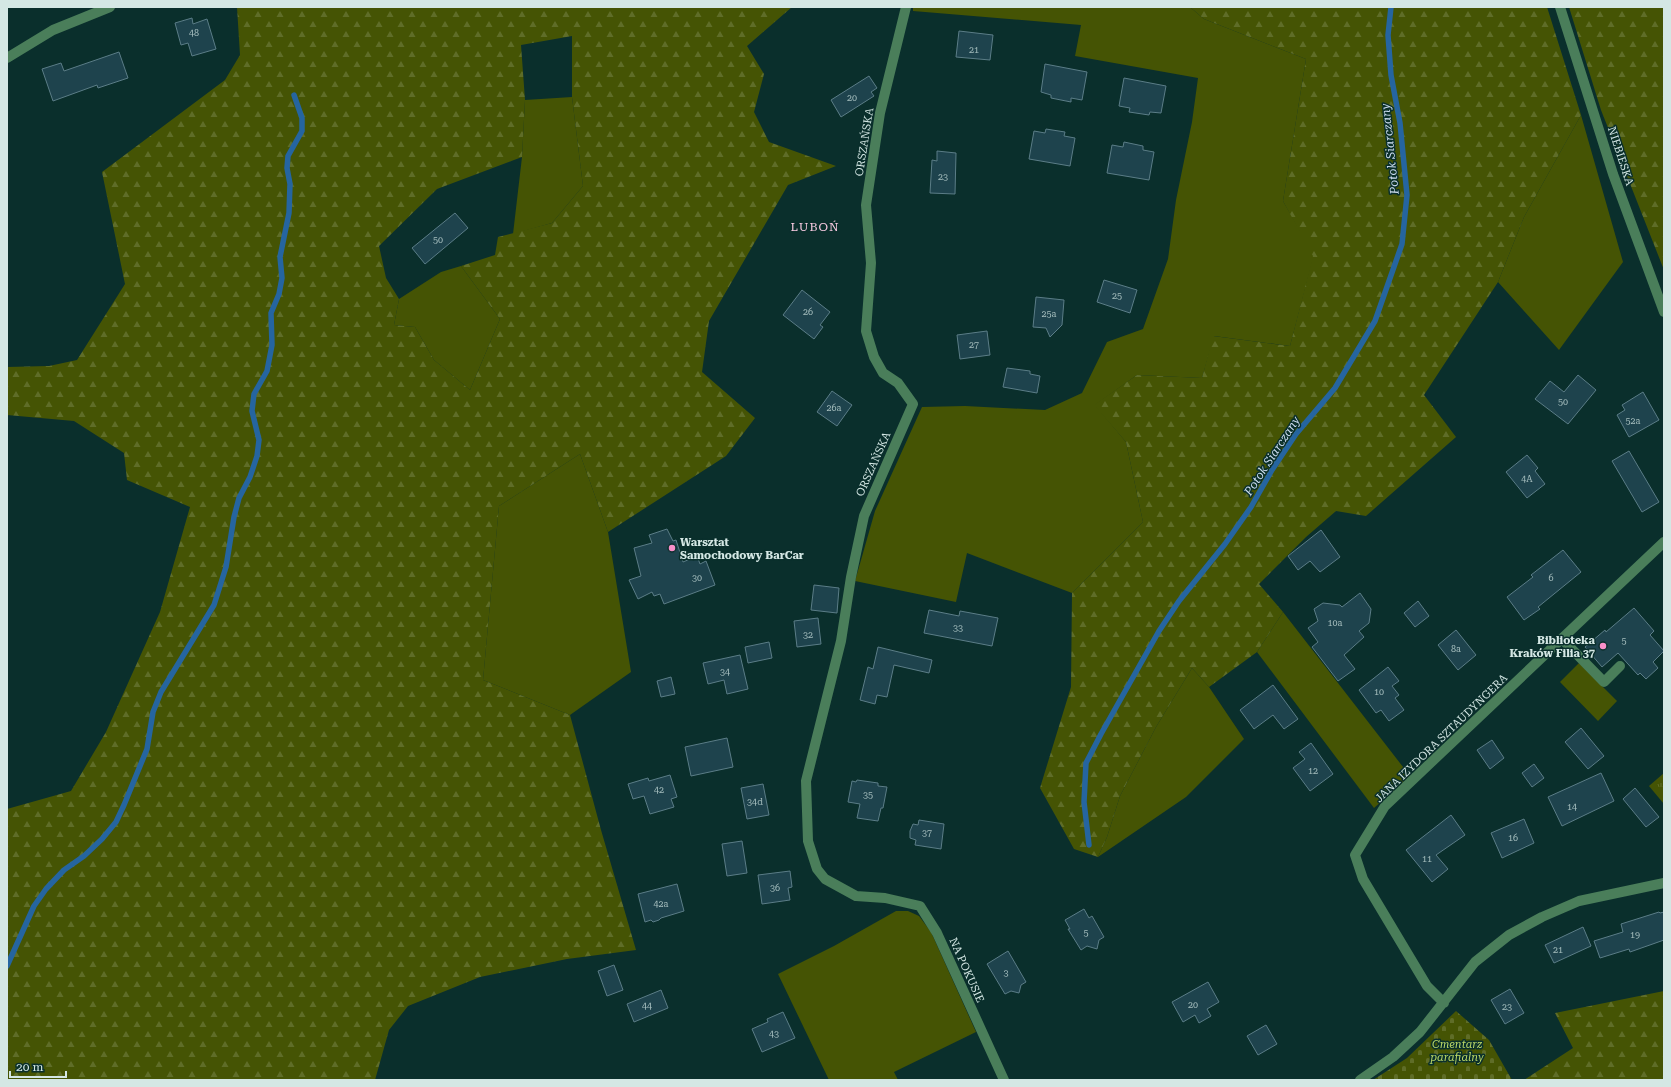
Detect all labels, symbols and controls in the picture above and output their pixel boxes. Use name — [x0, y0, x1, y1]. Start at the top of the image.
house number: 48 — [189, 28, 199, 38]
house number: 21 — [969, 45, 979, 55]
house number: 20 — [847, 93, 857, 103]
water label: Potok Siarczany — [1378, 102, 1402, 196]
street label: ORSZAŃSKA — [852, 106, 876, 177]
street label: NIEBIESKA — [1605, 125, 1636, 188]
house number: 23 — [938, 172, 948, 182]
district label: LUBOŃ — [790, 220, 840, 234]
house number: 50 — [433, 235, 443, 245]
house number: 25 — [1112, 291, 1122, 301]
house number: 26 — [803, 307, 813, 317]
house number: 25a — [1042, 309, 1057, 319]
house number: 27 — [969, 340, 979, 350]
house number: 50 — [1558, 397, 1568, 407]
house number: 26a — [827, 403, 842, 413]
water label: Potok Siarczany — [1241, 413, 1303, 499]
house number: 52a — [1626, 416, 1641, 426]
street label: ORSZAŃSKA — [853, 429, 894, 498]
house number: 4A — [1521, 474, 1533, 484]
place label: Warsztat Samochodowy BarCar — [680, 536, 804, 562]
marker: Warsztat Samochodowy BarCar — [667, 543, 677, 553]
house number: 30 — [692, 573, 702, 583]
house number: 6 — [1548, 573, 1554, 583]
house number: 10a — [1328, 618, 1343, 628]
house number: 33 — [953, 623, 963, 633]
house number: 32 — [803, 630, 813, 640]
place label: Biblioteka Kraków Filia 37 — [1509, 634, 1596, 660]
house number: 5 — [1621, 636, 1627, 646]
marker: Biblioteka Kraków Filia 37 — [1598, 641, 1608, 651]
house number: 8a — [1451, 644, 1461, 654]
house number: 34 — [720, 667, 730, 677]
street label: JANA IZYDORA SZTAUDYNGERA — [1373, 671, 1510, 805]
house number: 10 — [1374, 687, 1384, 697]
house number: 12 — [1308, 766, 1318, 776]
house number: 42 — [654, 785, 664, 795]
house number: 35 — [863, 790, 873, 800]
house number: 34d — [747, 797, 763, 807]
house number: 14 — [1567, 802, 1577, 812]
house number: 37 — [922, 828, 932, 838]
house number: 16 — [1508, 833, 1518, 843]
house number: 11 — [1422, 854, 1432, 864]
house number: 36 — [770, 883, 780, 893]
house number: 42a — [654, 899, 669, 909]
house number: 5 — [1083, 928, 1089, 938]
house number: 19 — [1630, 930, 1640, 940]
street label: NA POKUSIE — [946, 936, 987, 1005]
house number: 21 — [1553, 945, 1563, 955]
house number: 3 — [1003, 968, 1009, 978]
house number: 20 — [1188, 1000, 1198, 1010]
house number: 44 — [642, 1001, 652, 1011]
house number: 23 — [1502, 1002, 1512, 1012]
house number: 43 — [769, 1029, 779, 1039]
park label: Cmentarz parafialny — [1429, 1038, 1484, 1064]
scale bar — [10, 1053, 66, 1079]
text: 20 m — [16, 1060, 43, 1074]

